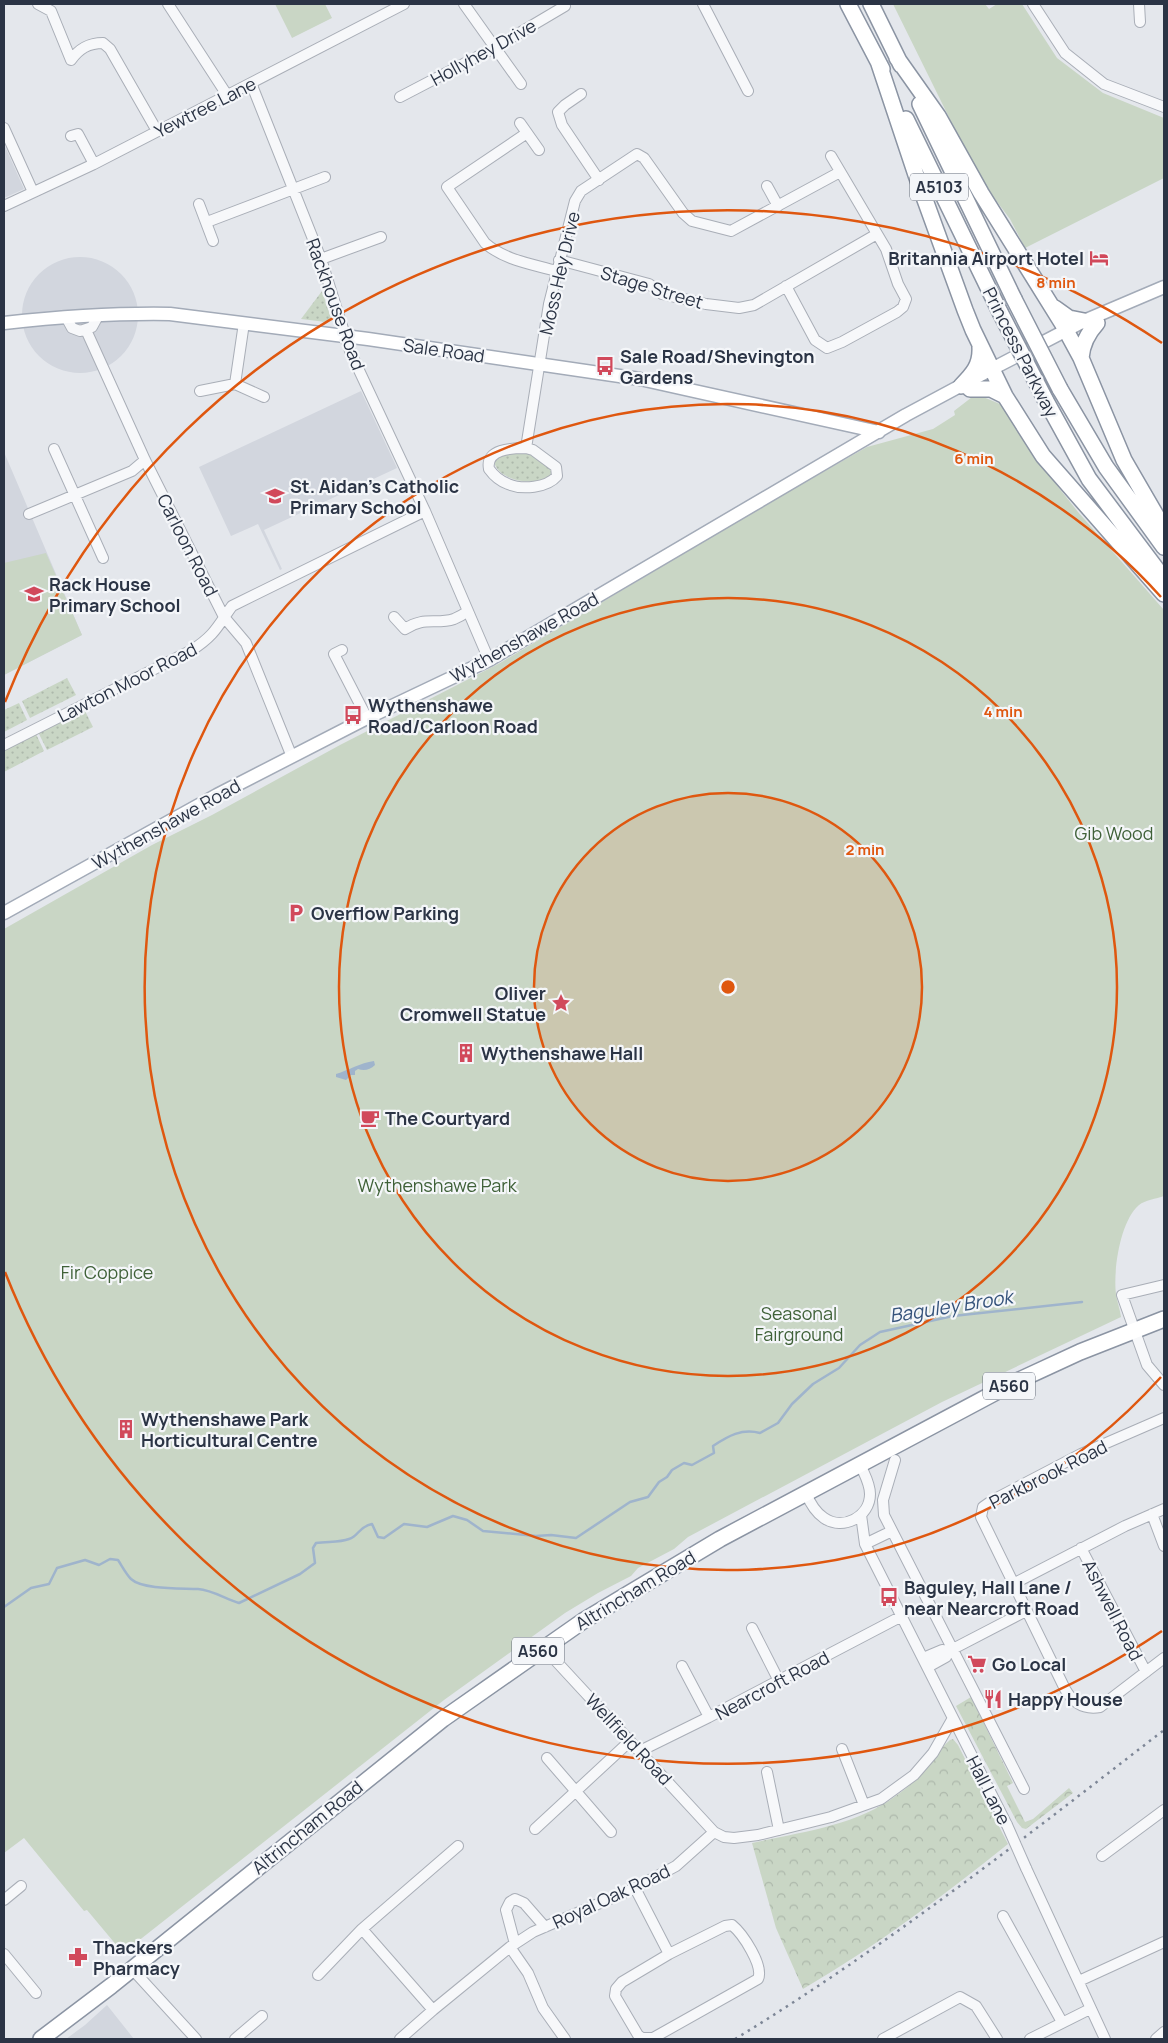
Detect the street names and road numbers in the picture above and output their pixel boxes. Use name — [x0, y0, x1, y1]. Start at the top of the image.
street label: Hollyhey Drive — [426, 13, 540, 91]
street label: Yewtree Lane — [150, 71, 260, 143]
road number: A5103 — [910, 173, 968, 200]
street label: Moss Hey Drive — [533, 209, 585, 337]
street label: Rackhouse Road — [301, 235, 371, 373]
street label: Stage Street — [598, 260, 706, 314]
street label: Princess Parkway — [978, 283, 1064, 422]
street label: Sale Road — [402, 332, 486, 368]
street label: Carloon Road — [152, 490, 224, 600]
street label: Wythenshawe Road — [446, 586, 602, 688]
street label: Lawton Moor Road — [53, 636, 201, 728]
street label: Wythenshawe Road — [88, 773, 244, 875]
road number: A560 — [983, 1372, 1035, 1400]
street label: Parkbrook Road — [985, 1434, 1111, 1514]
street label: Altrincham Road — [570, 1545, 700, 1635]
street label: Ashwell Road — [1077, 1555, 1149, 1665]
road number: A560 — [512, 1638, 564, 1664]
street label: Nearcroft Road — [711, 1645, 833, 1725]
street label: Wellfield Road — [580, 1688, 678, 1790]
street label: Hall Lane — [961, 1751, 1017, 1829]
street label: Altrincham Road — [246, 1775, 368, 1879]
street label: Royal Oak Road — [548, 1858, 674, 1934]

